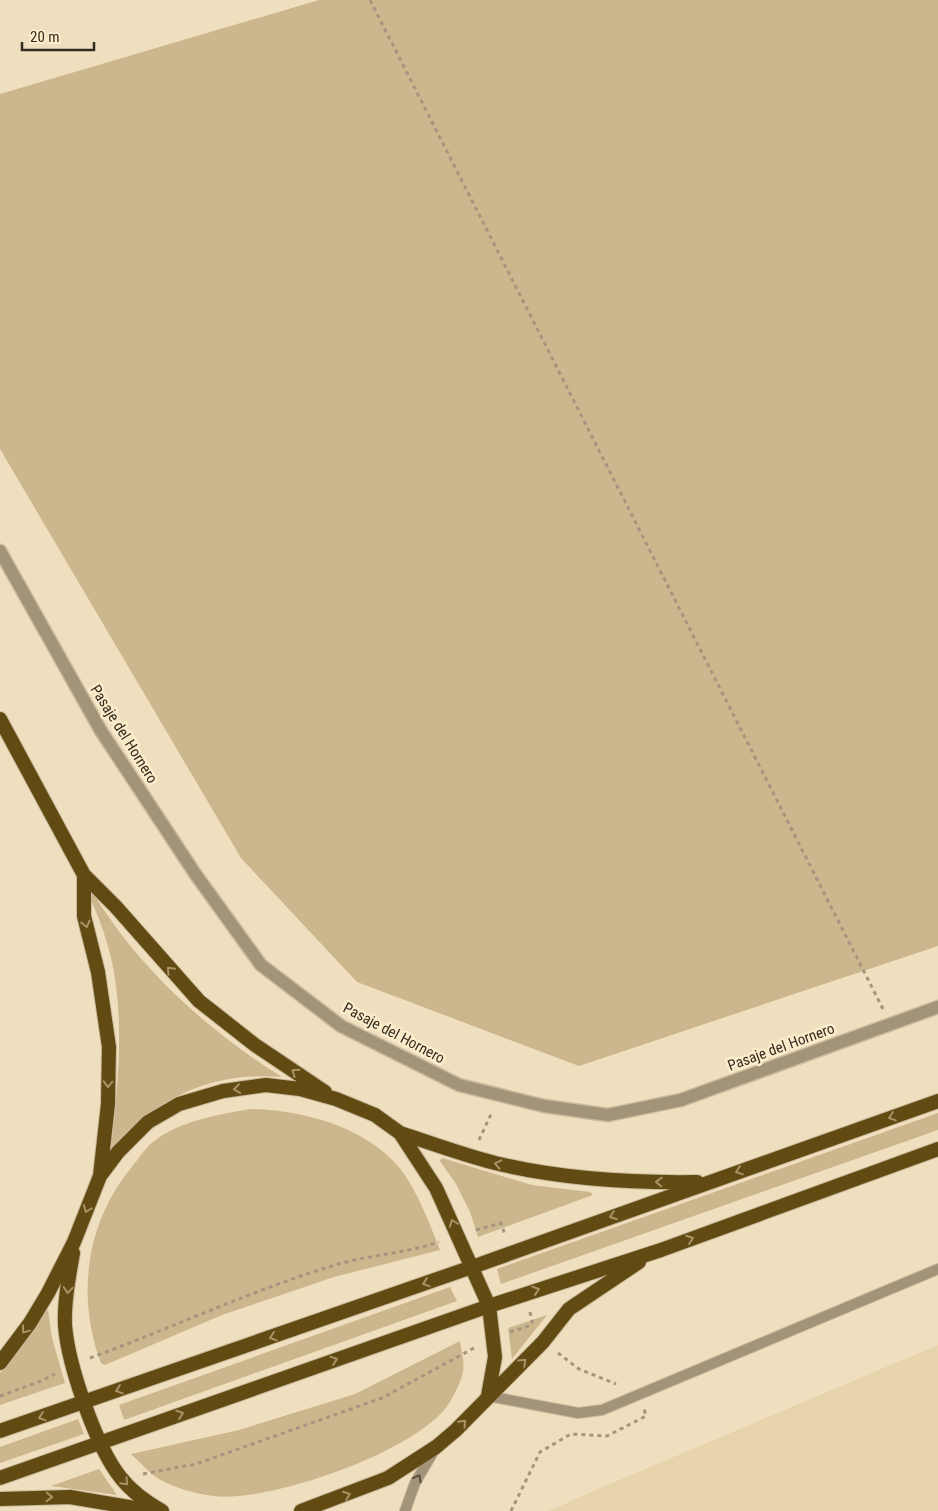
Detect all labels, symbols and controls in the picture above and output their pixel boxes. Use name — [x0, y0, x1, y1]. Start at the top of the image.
scale bar — [22, 20, 95, 52]
text: 20 m — [30, 28, 60, 46]
street label: Pasaje del Hornero — [87, 682, 161, 786]
one-way arrow — [80, 919, 91, 928]
one-way arrow — [167, 966, 176, 975]
street label: Pasaje del Hornero — [340, 999, 448, 1067]
street label: Pasaje del Hornero — [725, 1019, 837, 1075]
one-way arrow — [292, 1069, 301, 1078]
one-way arrow — [103, 1080, 114, 1088]
one-way arrow — [232, 1083, 240, 1094]
one-way arrow — [888, 1111, 897, 1121]
one-way arrow — [494, 1159, 503, 1169]
one-way arrow — [735, 1165, 743, 1175]
one-way arrow — [655, 1176, 663, 1187]
one-way arrow — [83, 1204, 93, 1213]
one-way arrow — [609, 1210, 618, 1220]
one-way arrow — [449, 1219, 459, 1228]
one-way arrow — [685, 1235, 694, 1245]
one-way arrow — [423, 1277, 431, 1287]
one-way arrow — [531, 1286, 539, 1296]
one-way arrow — [62, 1287, 73, 1295]
one-way arrow — [22, 1324, 31, 1334]
one-way arrow — [269, 1331, 277, 1341]
one-way arrow — [329, 1356, 337, 1366]
one-way arrow — [517, 1359, 526, 1368]
one-way arrow — [115, 1384, 124, 1394]
one-way arrow — [176, 1410, 184, 1420]
one-way arrow — [38, 1411, 46, 1421]
one-way arrow — [457, 1419, 466, 1428]
one-way arrow — [412, 1474, 422, 1483]
one-way arrow — [119, 1477, 128, 1486]
one-way arrow — [45, 1491, 53, 1502]
one-way arrow — [342, 1491, 351, 1501]

